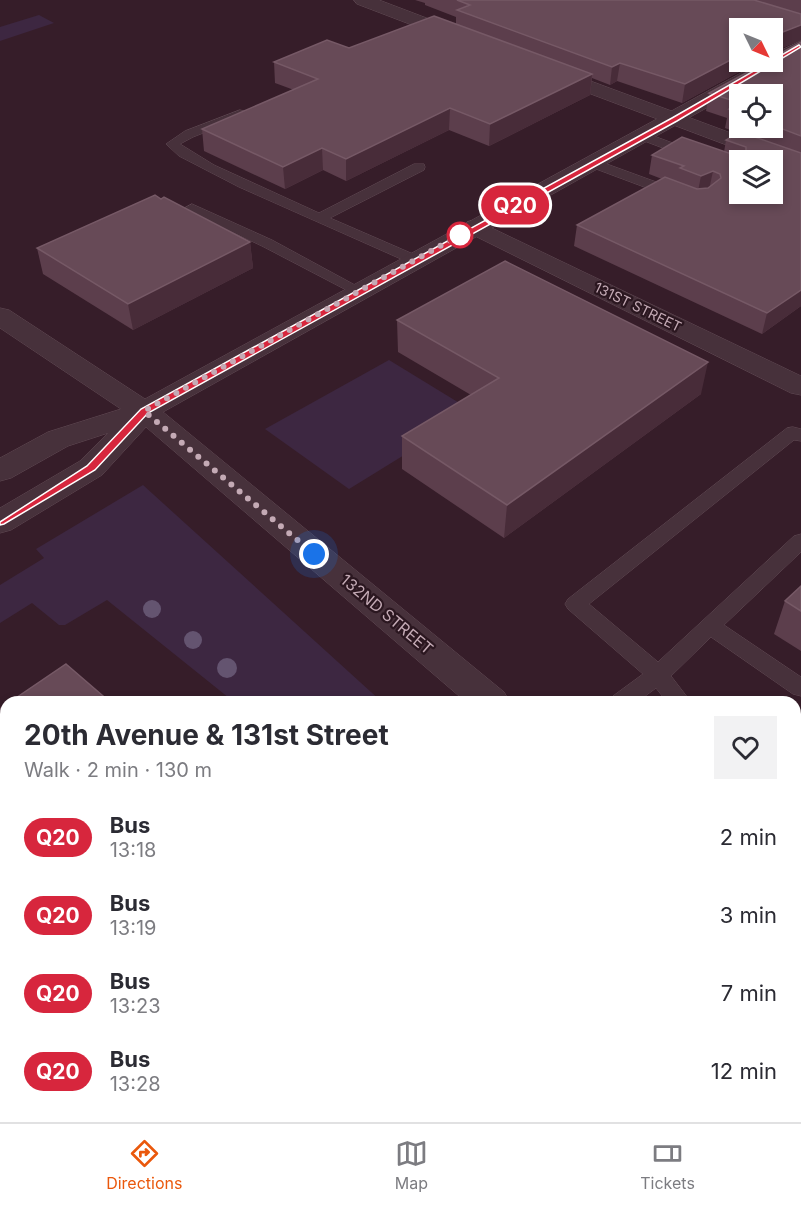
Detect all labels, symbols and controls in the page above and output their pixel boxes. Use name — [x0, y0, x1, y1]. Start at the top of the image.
north arrow — [729, 18, 783, 72]
map controls — [729, 18, 783, 204]
button: locate — [729, 84, 783, 138]
button: layers — [729, 150, 783, 204]
line badge: Q20 — [480, 186, 550, 224]
text: Q20 — [493, 193, 537, 218]
unlabelled marker — [447, 222, 473, 248]
street label: 131ST STREET — [592, 278, 685, 335]
your location — [299, 539, 329, 569]
street label: 132ND STREET — [337, 569, 437, 659]
button: heart — [714, 716, 777, 779]
text: 20th Avenue & 131st Street — [24, 718, 389, 752]
text: Walk · 2 min · 130 m — [24, 758, 212, 782]
text: Bus — [110, 812, 150, 838]
text: 2 min — [720, 824, 777, 850]
text: Q20 — [36, 825, 80, 850]
text: 13:18 — [110, 838, 156, 862]
text: Bus — [110, 890, 150, 916]
text: 3 min — [720, 902, 777, 928]
text: Q20 — [36, 903, 80, 928]
text: 13:19 — [110, 916, 157, 940]
text: Bus — [110, 968, 150, 994]
text: 7 min — [721, 980, 777, 1006]
text: Q20 — [36, 981, 80, 1006]
text: 13:23 — [110, 994, 161, 1018]
text: Bus — [110, 1046, 150, 1072]
text: 12 min — [711, 1058, 777, 1084]
text: Q20 — [36, 1059, 80, 1084]
text: 13:28 — [110, 1072, 161, 1096]
tab: Directions — [106, 1137, 182, 1193]
tab: Map — [395, 1137, 428, 1193]
tab: Tickets — [640, 1137, 695, 1193]

